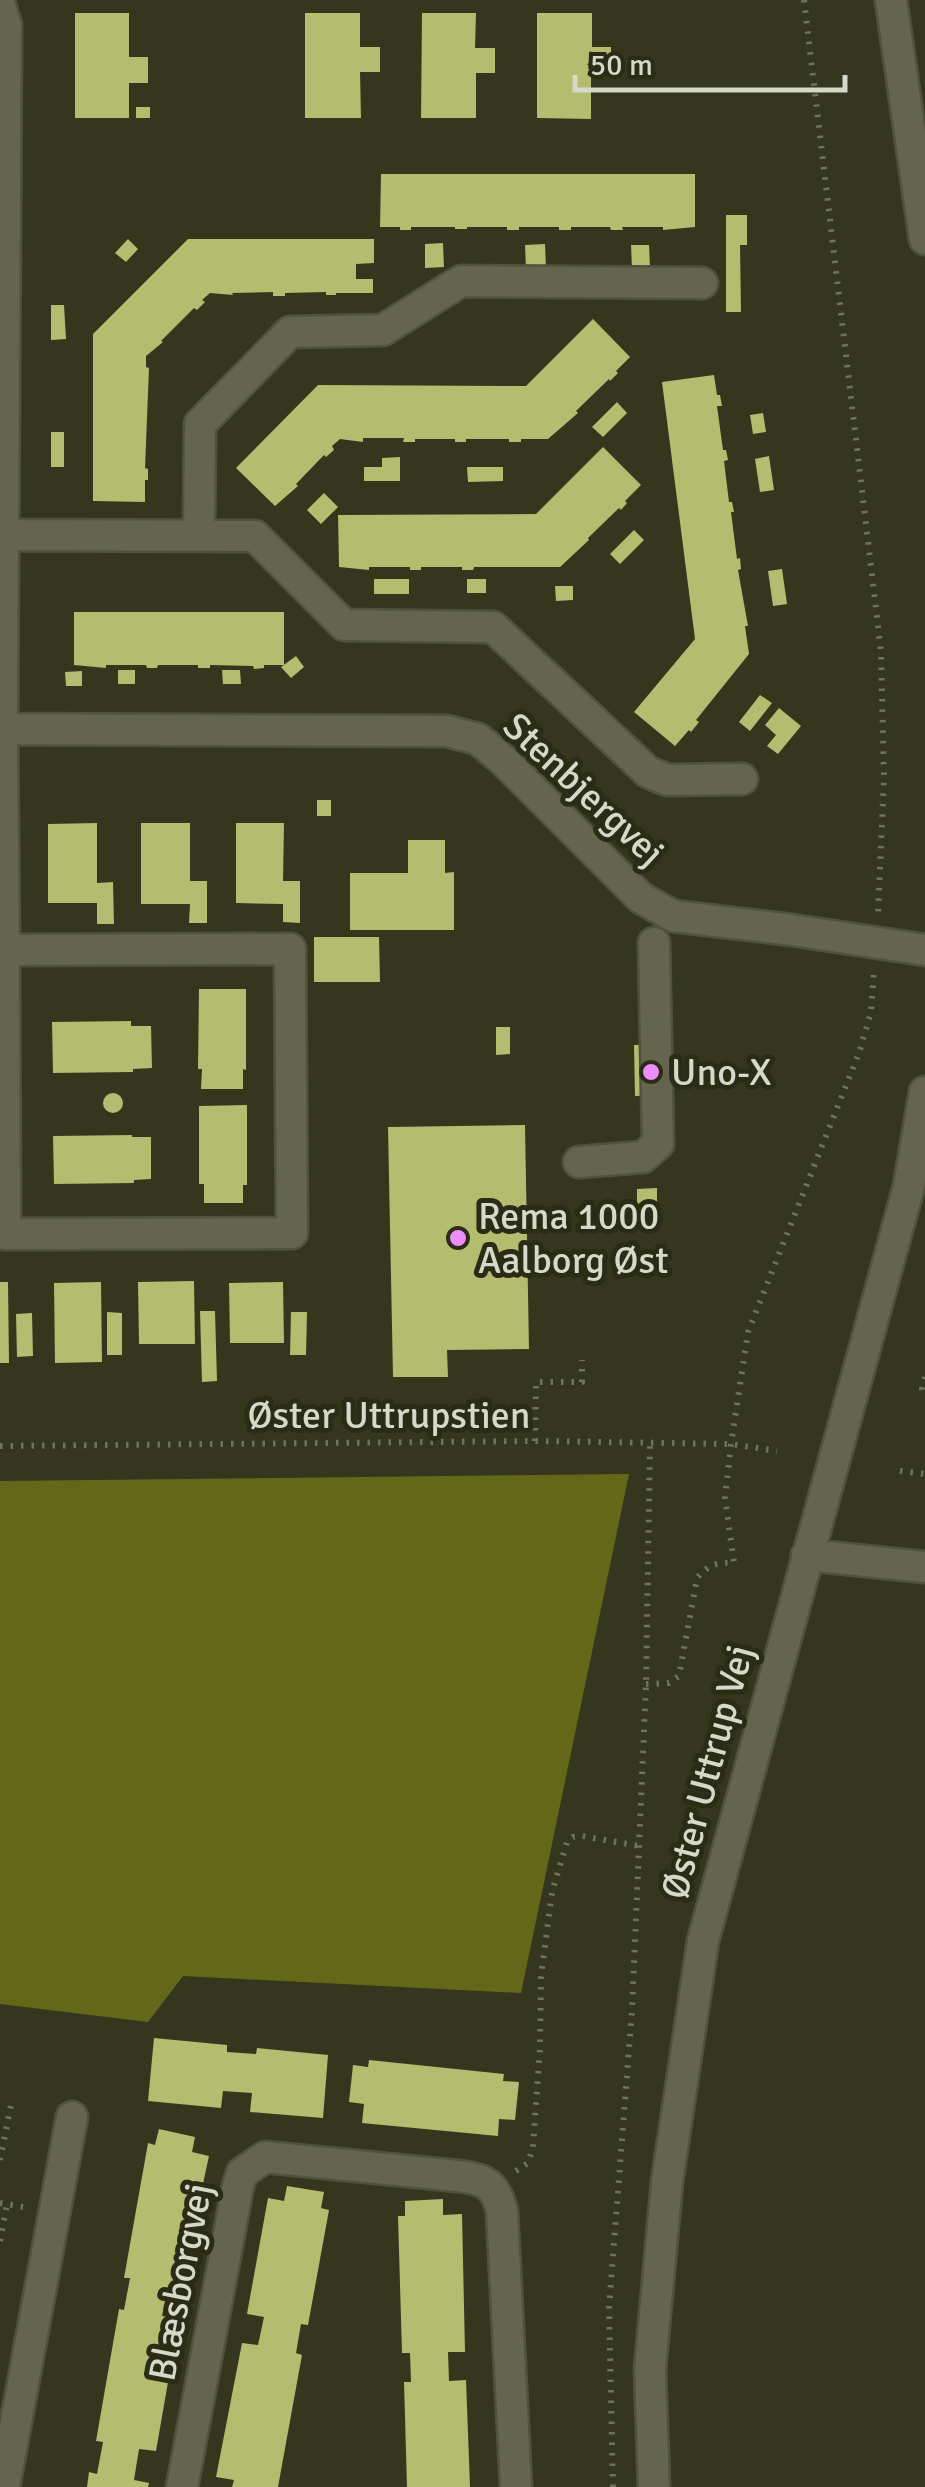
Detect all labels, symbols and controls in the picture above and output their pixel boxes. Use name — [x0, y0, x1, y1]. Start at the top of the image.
scale bar — [575, 30, 845, 92]
text: 50 m — [590, 47, 653, 84]
street label: Stenbjergvej — [493, 703, 674, 876]
place label: Uno-X — [671, 1049, 771, 1096]
marker: Uno-X — [640, 1061, 662, 1083]
place label: Rema 1000 Aalborg Øst — [478, 1193, 669, 1284]
marker: Rema 1000 Aalborg Øst — [447, 1227, 469, 1249]
street label: Øster Uttrupstien — [247, 1392, 531, 1439]
street label: Øster Uttrup Vej — [651, 1640, 764, 1904]
street label: Blæsborgvej — [138, 2179, 223, 2385]

